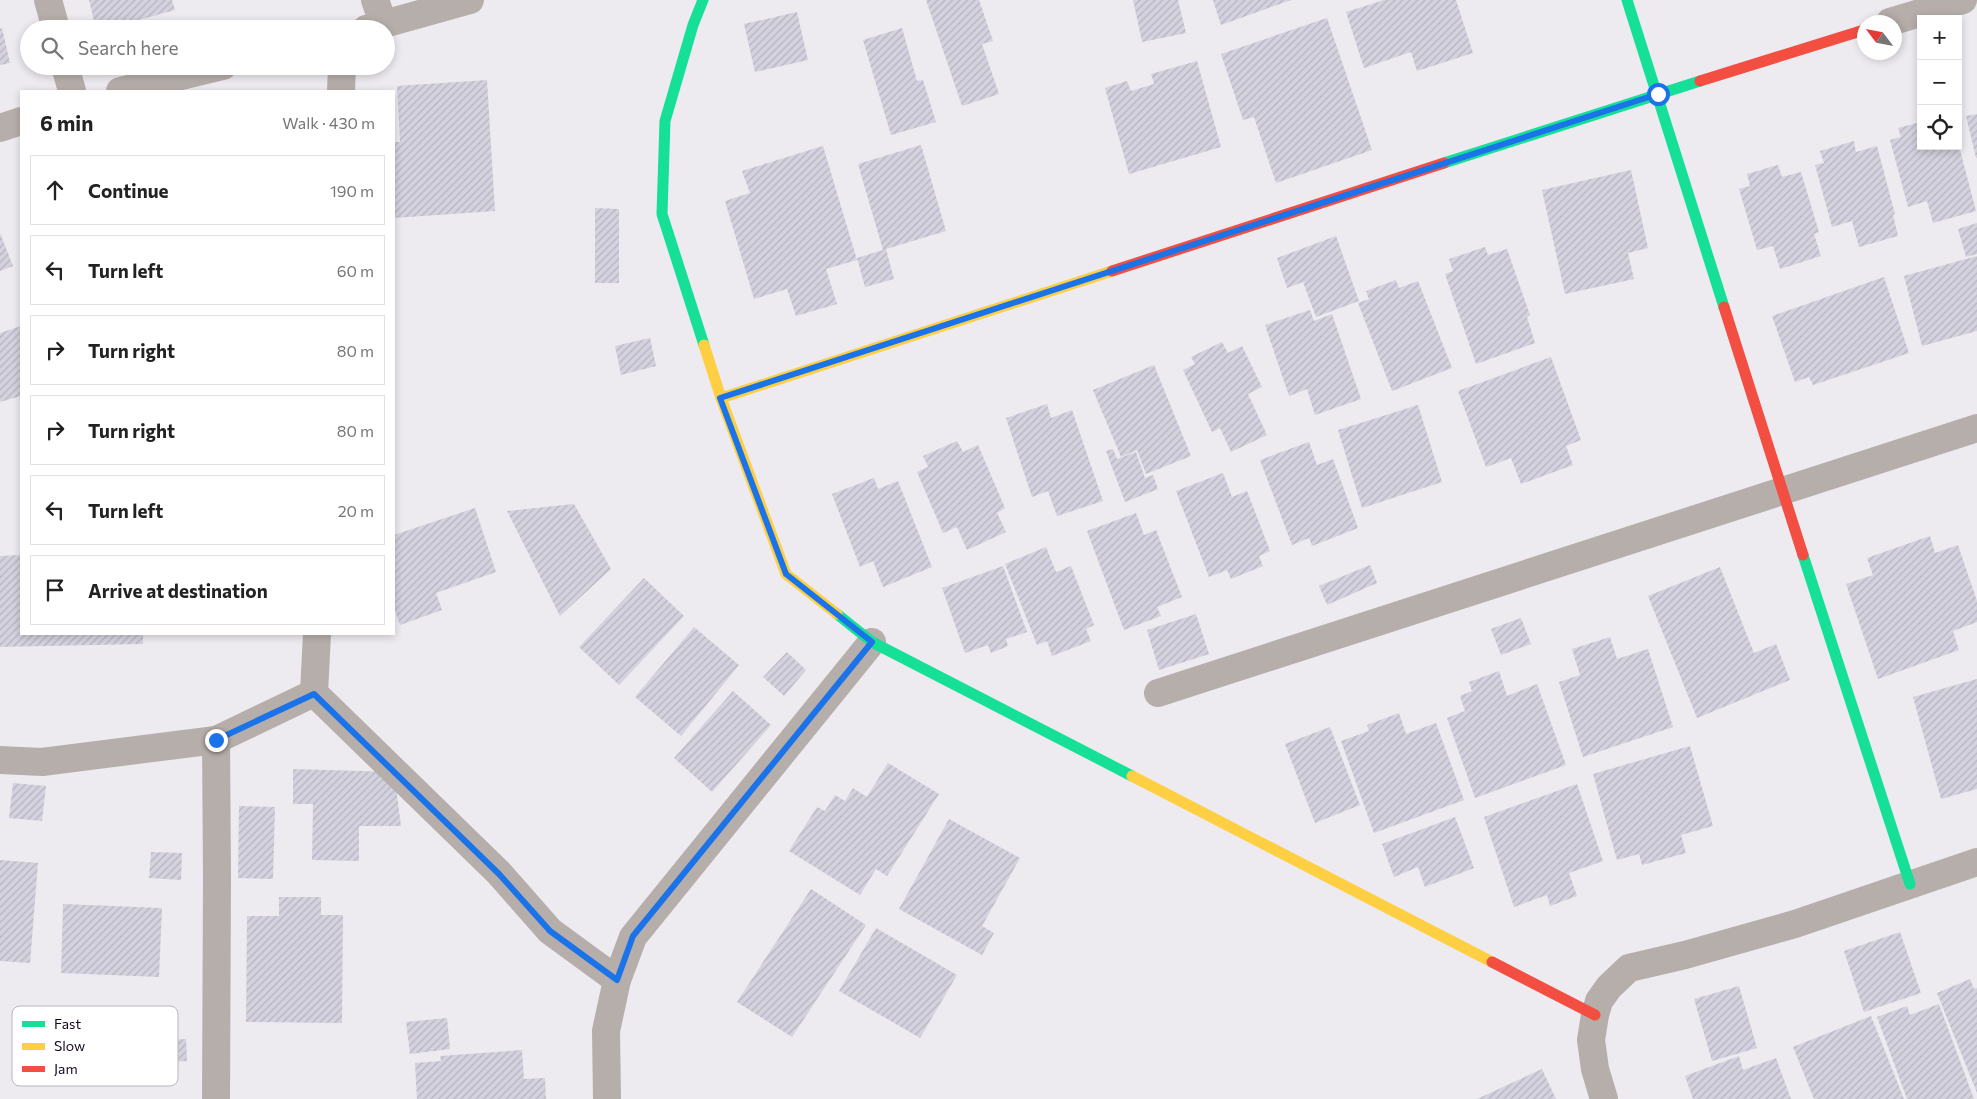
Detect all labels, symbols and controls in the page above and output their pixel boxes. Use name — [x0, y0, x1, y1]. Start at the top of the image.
north arrow — [1857, 15, 1902, 60]
map controls — [1917, 15, 1962, 150]
button: + — [1917, 15, 1962, 60]
search box — [20, 20, 395, 75]
icon: search — [38, 34, 66, 62]
text: Search here — [78, 36, 178, 59]
button: − — [1917, 60, 1962, 105]
route start — [1647, 83, 1670, 106]
button: locate — [1917, 105, 1962, 150]
text: 6 min — [40, 110, 93, 135]
text: Walk · 430 m — [282, 113, 375, 132]
icon: ahead — [41, 176, 69, 204]
text: Continue — [88, 179, 168, 202]
text: 190 m — [330, 181, 374, 200]
icon: left — [41, 256, 69, 284]
text: Turn left — [88, 259, 163, 282]
text: 60 m — [337, 261, 374, 280]
icon: right — [41, 336, 69, 364]
text: Turn right — [88, 339, 175, 362]
text: 80 m — [337, 341, 374, 360]
icon: right — [41, 416, 69, 444]
text: Turn right — [88, 419, 175, 442]
text: 80 m — [337, 421, 374, 440]
icon: left — [41, 496, 69, 524]
text: Turn left — [88, 499, 163, 522]
text: 20 m — [338, 501, 374, 520]
icon: arrive — [41, 576, 69, 604]
text: Arrive at destination — [88, 579, 268, 602]
route end — [205, 729, 228, 752]
legend — [12, 1006, 178, 1086]
text: Fast — [54, 1015, 81, 1032]
text: Slow — [54, 1037, 85, 1054]
text: Jam — [54, 1060, 78, 1077]

